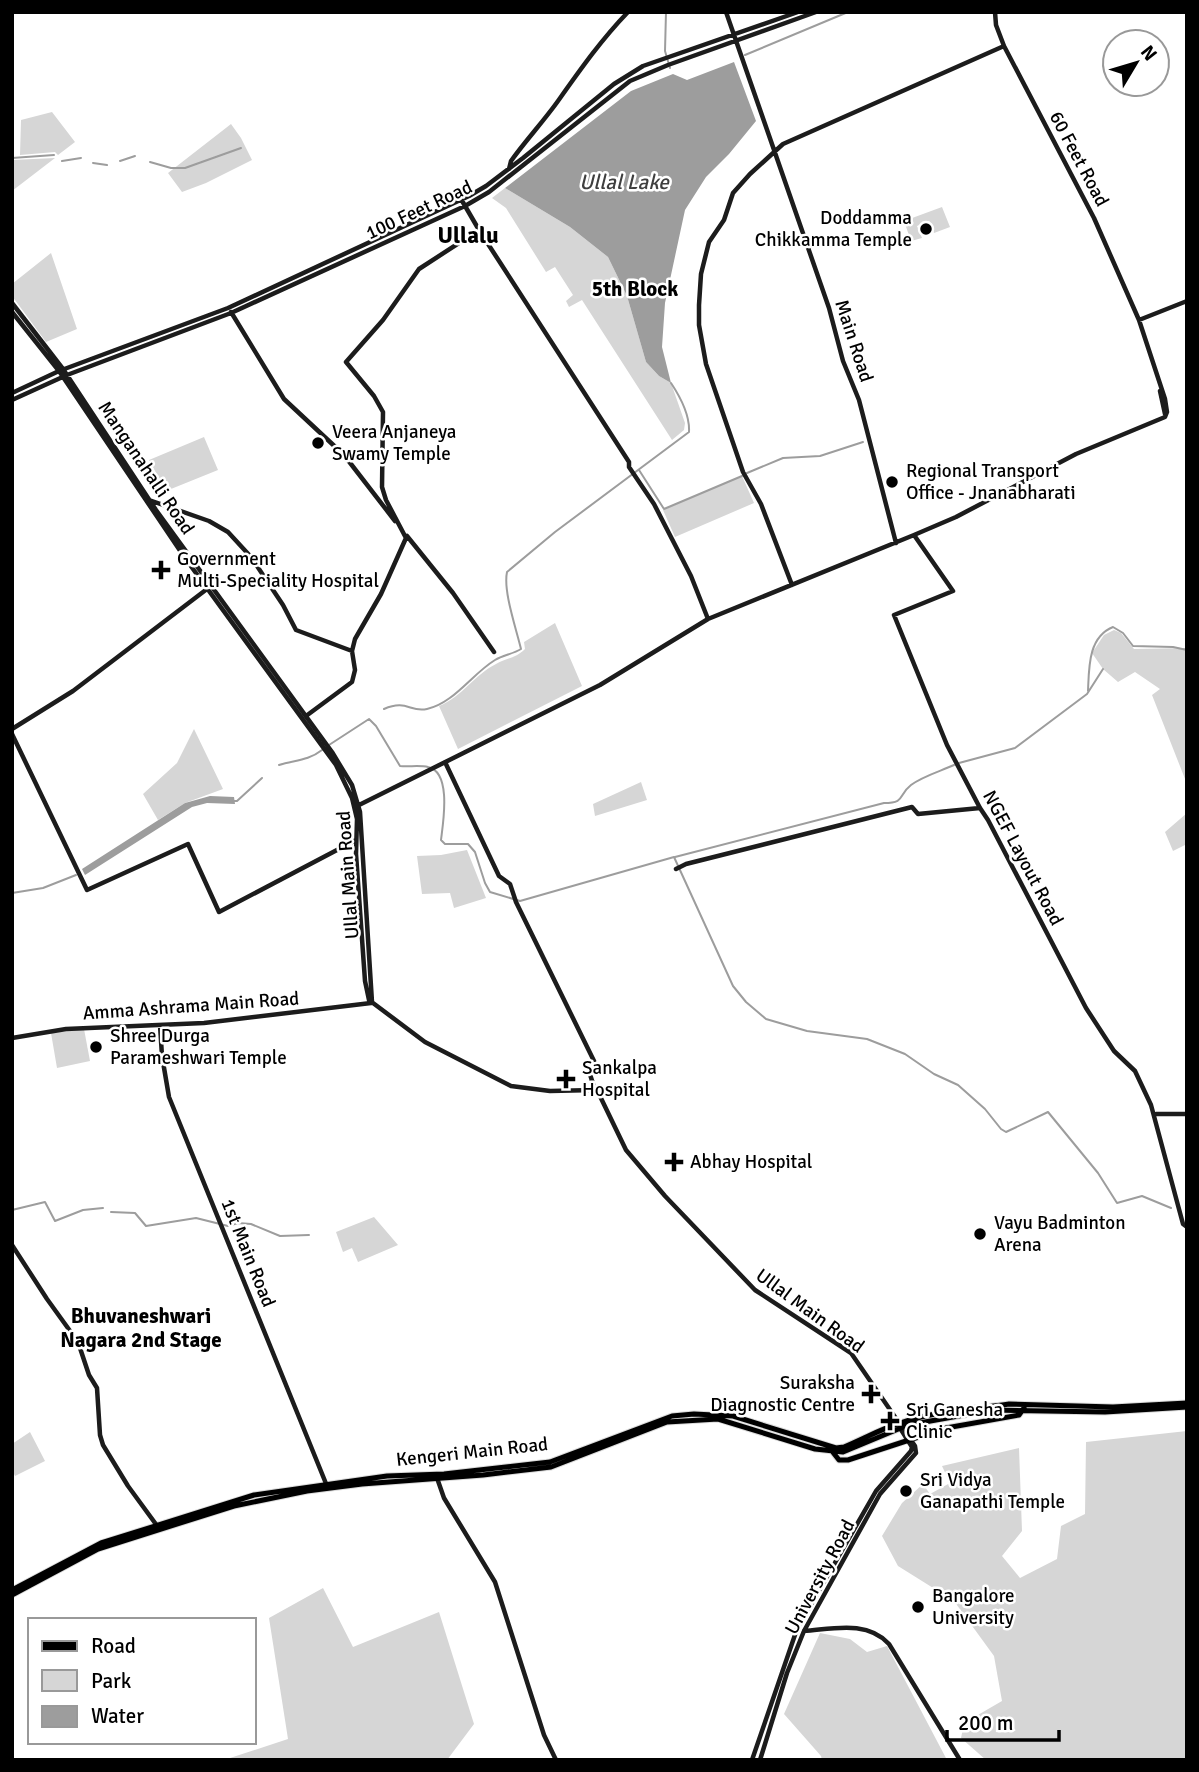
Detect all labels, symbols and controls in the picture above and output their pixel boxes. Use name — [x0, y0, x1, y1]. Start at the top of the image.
north arrow — [1101, 28, 1171, 98]
text: N — [1135, 41, 1162, 66]
street label: 60 Feet Road — [1044, 107, 1114, 211]
water label: Ullal Lake — [579, 169, 670, 195]
street label: 100 Feet Road — [362, 175, 476, 245]
place label: Doddamma Chikkamma Temple — [755, 206, 912, 252]
district label: Ullalu — [437, 221, 499, 250]
marker: Doddamma Chikkamma Temple — [918, 221, 934, 237]
district label: 5th Block — [592, 276, 678, 302]
street label: Main Road — [829, 297, 879, 385]
street label: Manganahalli Road — [92, 397, 200, 539]
place label: Veera Anjaneya Swamy Temple — [332, 420, 456, 466]
marker: Veera Anjaneya Swamy Temple — [310, 435, 326, 451]
place label: Regional Transport Office - Jnanabharati — [906, 459, 1076, 505]
marker: Regional Transport Office - Jnanabharati — [884, 474, 900, 490]
place label: Government Multi-Speciality Hospital — [177, 547, 379, 593]
marker: Government Multi-Speciality Hospital — [151, 560, 171, 580]
street label: NGEF Layout Road — [977, 786, 1069, 930]
street label: Ullal Main Road — [332, 810, 364, 940]
street label: Amma Ashrama Main Road — [82, 986, 300, 1026]
place label: Shree Durga Parameshwari Temple — [110, 1024, 287, 1070]
marker: Shree Durga Parameshwari Temple — [88, 1039, 104, 1055]
place label: Sankalpa Hospital — [582, 1056, 657, 1102]
marker: Sankalpa Hospital — [556, 1069, 576, 1089]
place label: Abhay Hospital — [690, 1150, 812, 1174]
marker: Abhay Hospital — [664, 1152, 684, 1172]
street label: 1st Main Road — [215, 1195, 281, 1311]
place label: Vayu Badminton Arena — [994, 1211, 1126, 1257]
marker: Vayu Badminton Arena — [972, 1226, 988, 1242]
street label: Ullal Main Road — [751, 1264, 869, 1358]
district label: Bhuvaneshwari Nagara 2nd Stage — [60, 1303, 222, 1353]
place label: Suraksha Diagnostic Centre — [710, 1371, 855, 1417]
marker: Suraksha Diagnostic Centre — [861, 1384, 881, 1404]
place label: Sri Ganesha Clinic — [906, 1398, 1003, 1444]
marker: Sri Ganesha Clinic — [880, 1411, 900, 1431]
street label: Kengeri Main Road — [395, 1432, 549, 1472]
place label: Sri Vidya Ganapathi Temple — [920, 1468, 1065, 1514]
marker: Sri Vidya Ganapathi Temple — [898, 1483, 914, 1499]
street label: University Road — [780, 1515, 860, 1639]
place label: Bangalore University — [932, 1584, 1015, 1630]
marker: Bangalore University — [910, 1599, 926, 1615]
legend — [28, 1618, 256, 1744]
text: Road — [91, 1633, 136, 1659]
text: Park — [91, 1668, 132, 1694]
scale bar — [947, 1698, 1059, 1742]
text: Water — [91, 1703, 144, 1729]
text: 200 m — [958, 1710, 1013, 1736]

